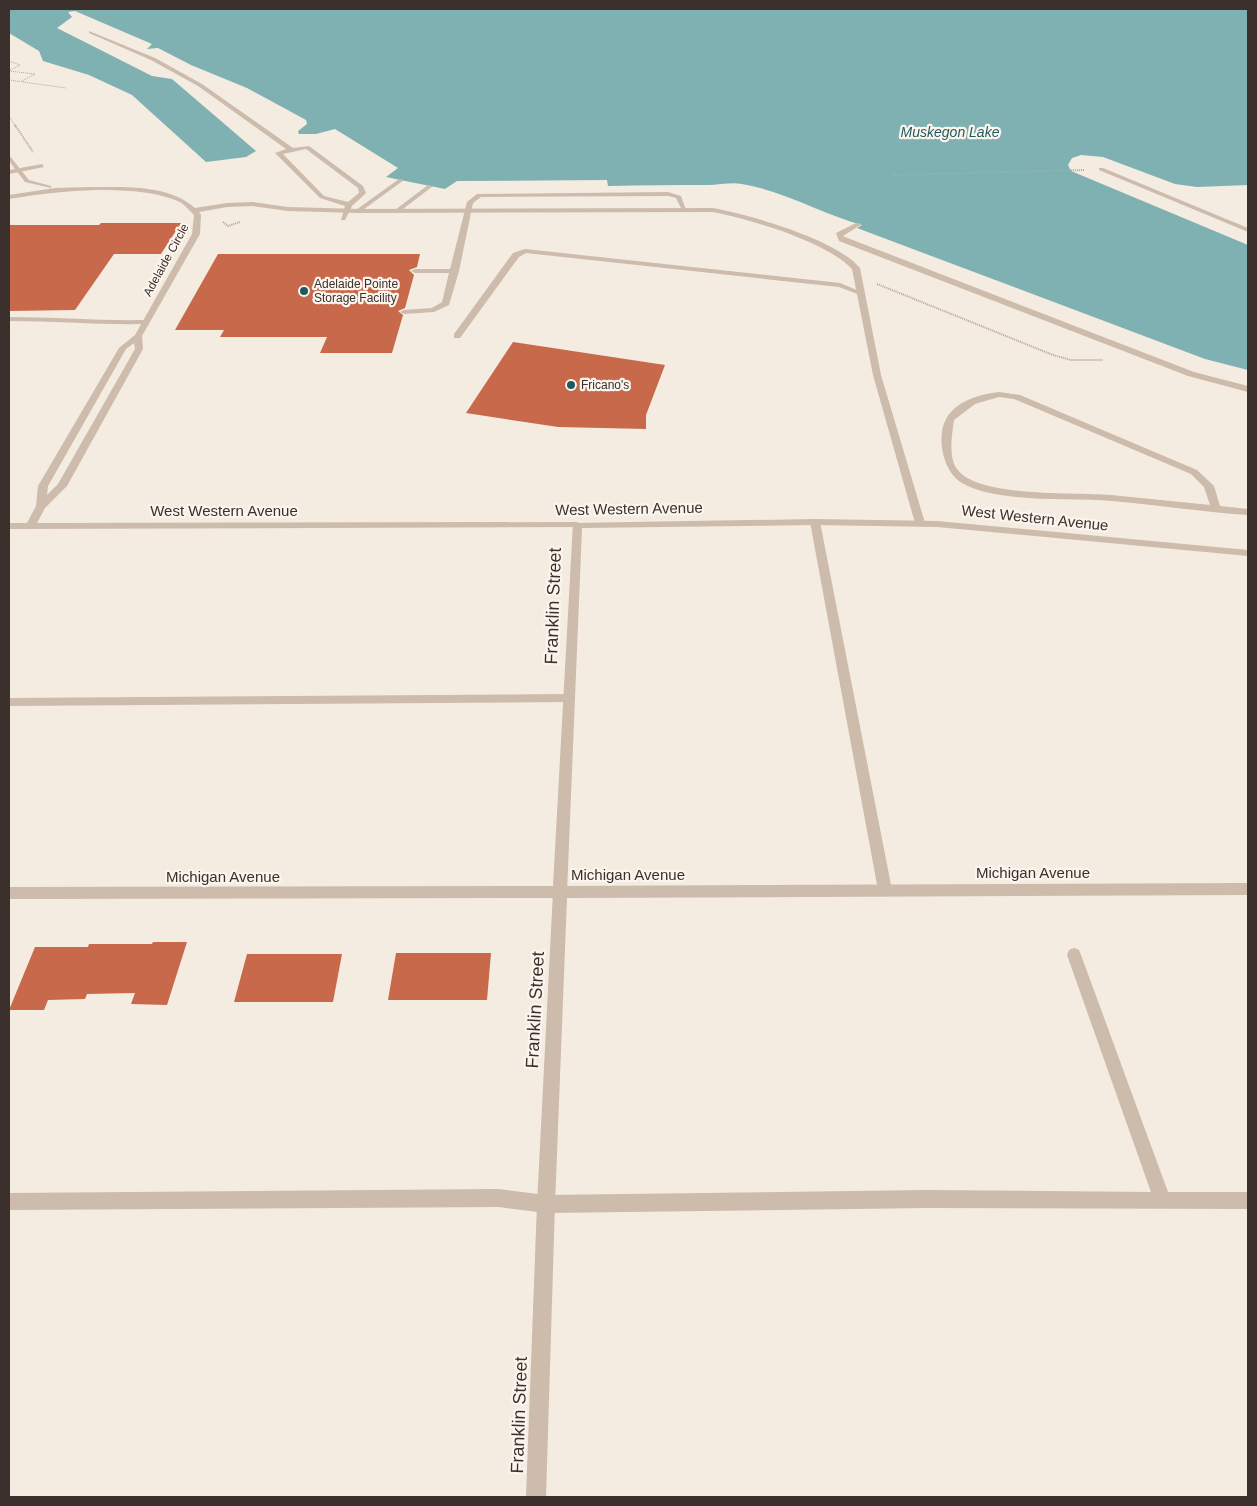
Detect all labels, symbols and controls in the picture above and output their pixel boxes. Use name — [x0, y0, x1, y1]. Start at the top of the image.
water label: Muskegon Lake — [901, 124, 1000, 140]
street label: Adelaide Circle — [140, 221, 192, 299]
place label: Adelaide Pointe Storage Facility — [314, 277, 398, 305]
marker: Adelaide Pointe Storage Facility — [298, 285, 310, 297]
place label: Fricano's — [581, 378, 629, 392]
marker: Fricano's — [565, 379, 577, 391]
street label: West Western Avenue — [555, 499, 703, 518]
street label: West Western Avenue — [961, 501, 1109, 534]
street label: West Western Avenue — [150, 502, 298, 519]
street label: Franklin Street — [541, 547, 565, 665]
street label: Michigan Avenue — [976, 864, 1090, 881]
street label: Michigan Avenue — [571, 866, 685, 883]
street label: Michigan Avenue — [166, 868, 280, 885]
street label: Franklin Street — [522, 951, 548, 1069]
street label: Franklin Street — [507, 1356, 531, 1474]

